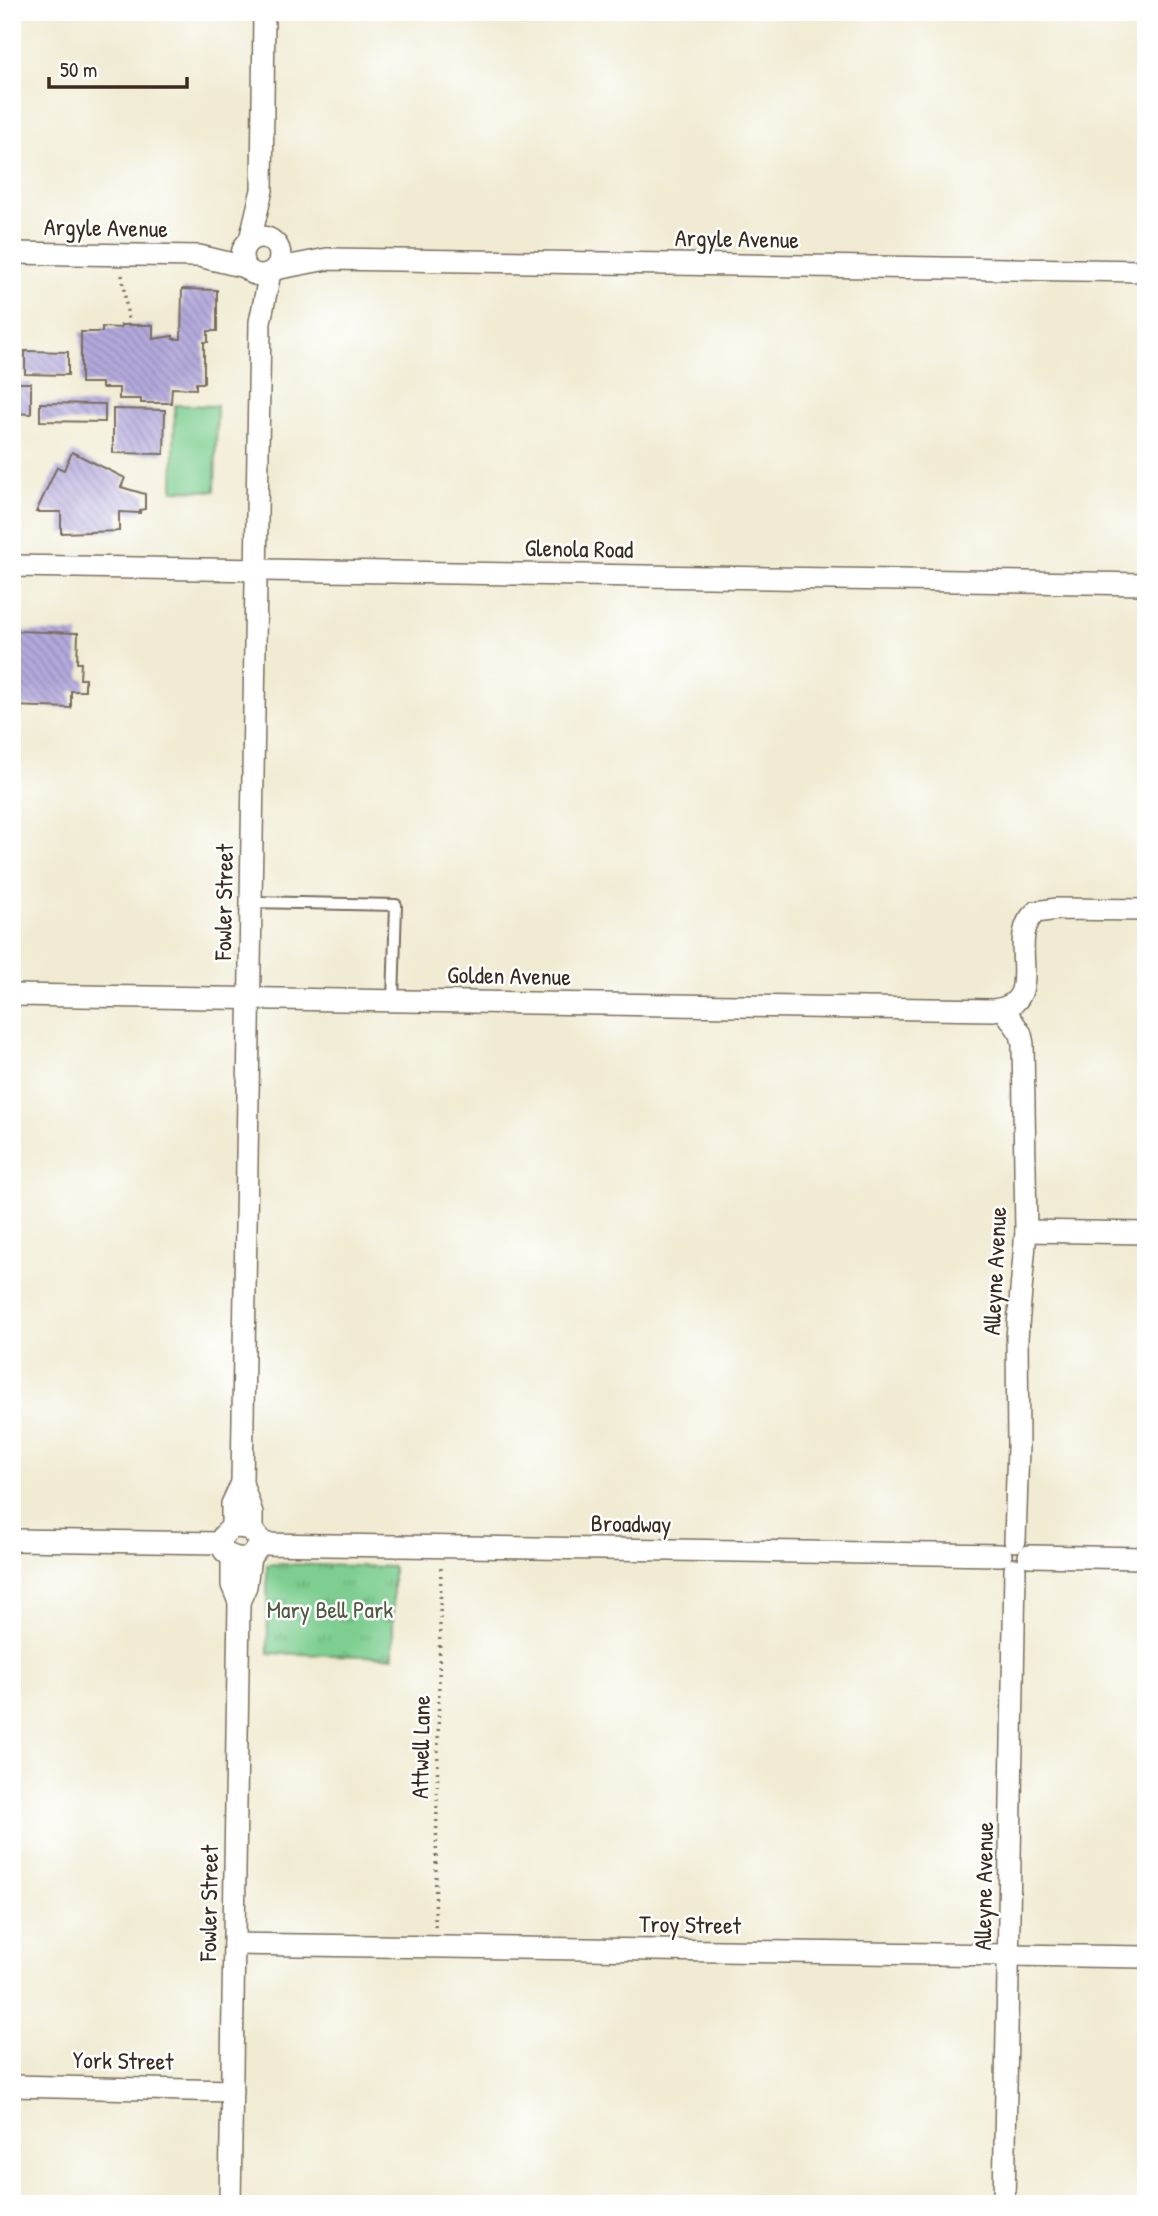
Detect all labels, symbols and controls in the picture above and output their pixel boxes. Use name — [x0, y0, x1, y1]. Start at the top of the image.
scale bar — [49, 46, 187, 90]
text: 50 m — [60, 55, 97, 84]
street label: Argyle Avenue — [44, 210, 169, 244]
street label: Argyle Avenue — [675, 221, 800, 255]
street label: Glenola Road — [524, 531, 634, 565]
street label: Fowler Street — [206, 843, 240, 961]
street label: Golden Avenue — [447, 958, 572, 992]
street label: Alleyne Avenue — [975, 1205, 1013, 1336]
street label: Broadway — [590, 1506, 672, 1540]
park label: Mary Bell Park — [267, 1593, 393, 1625]
street label: Attwell Lane — [403, 1695, 437, 1799]
street label: Alleyne Avenue — [966, 1821, 1000, 1951]
street label: Fowler Street — [191, 1844, 225, 1962]
street label: Troy Street — [639, 1907, 742, 1941]
street label: York Street — [72, 2043, 174, 2077]

